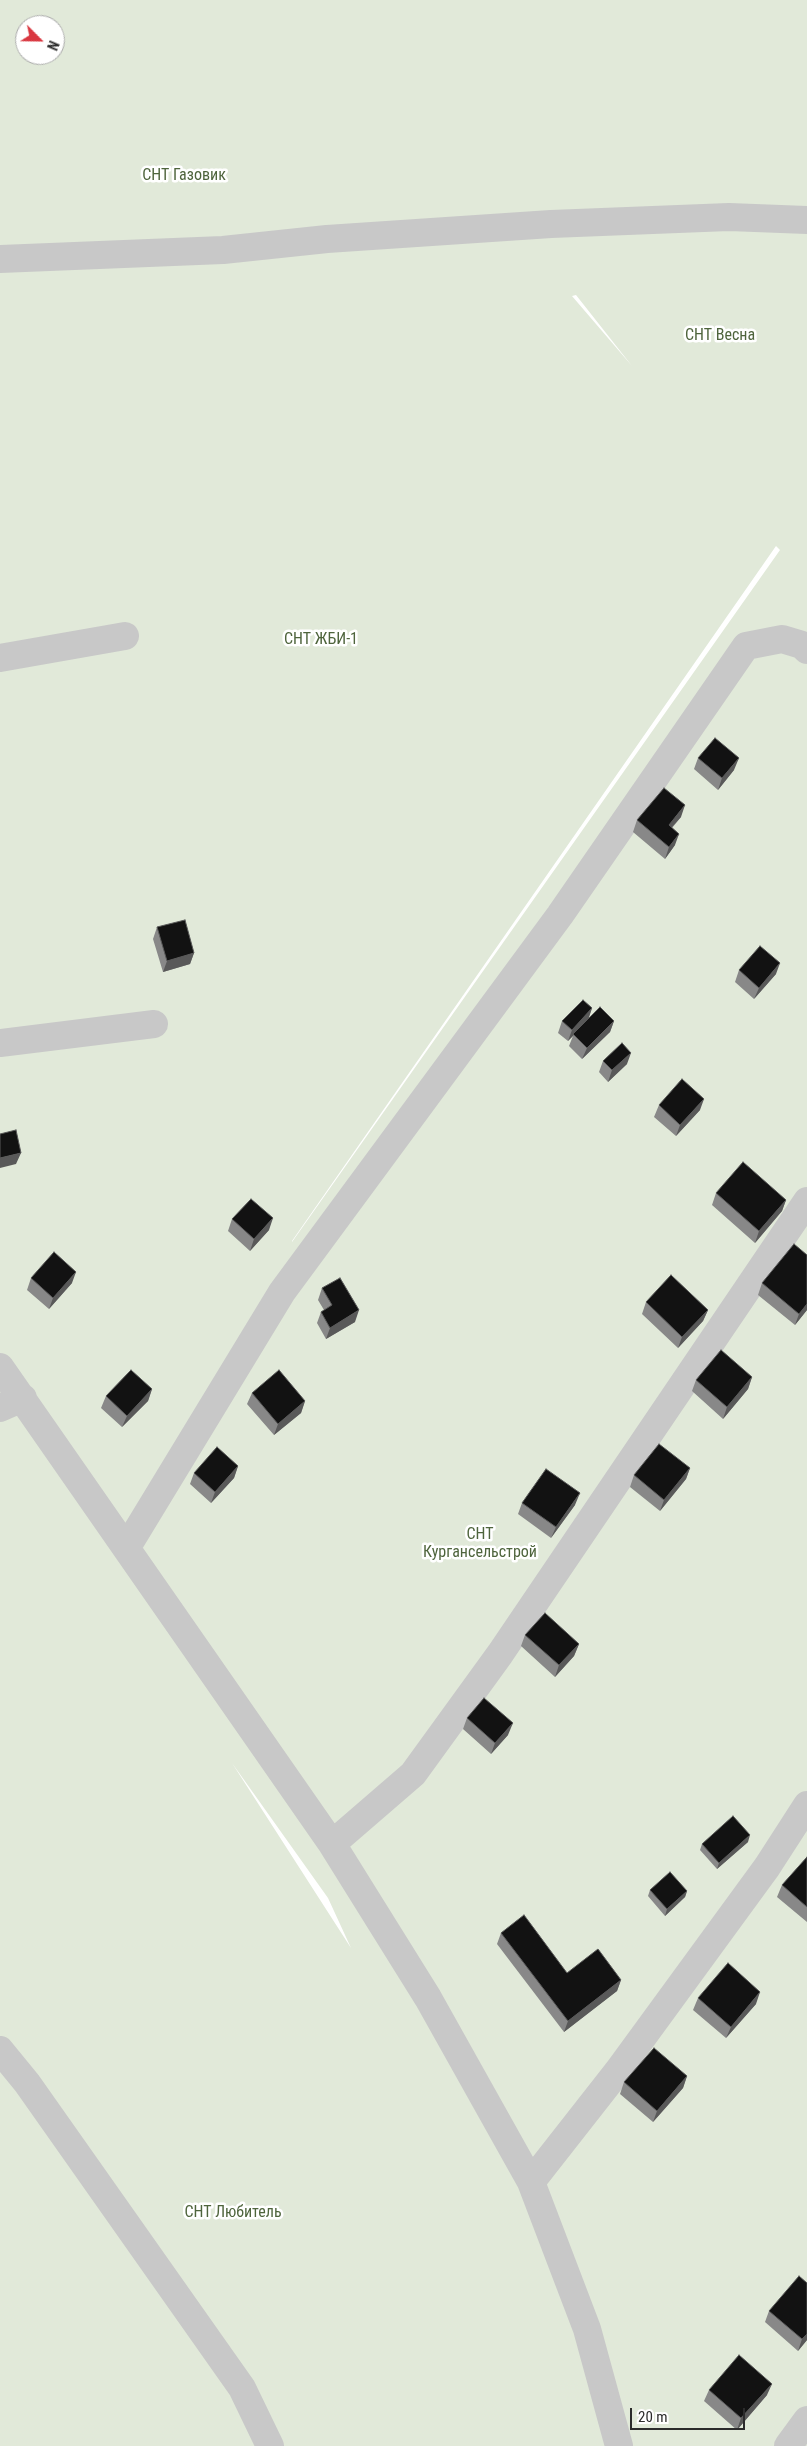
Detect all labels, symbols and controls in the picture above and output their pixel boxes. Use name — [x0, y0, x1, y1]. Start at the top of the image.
north arrow — [15, 15, 65, 65]
text: N — [44, 38, 62, 53]
park label: СНТ Газовик — [142, 166, 226, 186]
park label: СНТ Весна — [685, 326, 755, 346]
park label: СНТ ЖБИ-1 — [284, 630, 358, 650]
park label: СНТ Кургансельстрой — [423, 1525, 537, 1563]
park label: СНТ Любитель — [184, 2203, 282, 2223]
scale bar — [632, 2398, 747, 2430]
text: 20 m — [638, 2408, 668, 2426]

